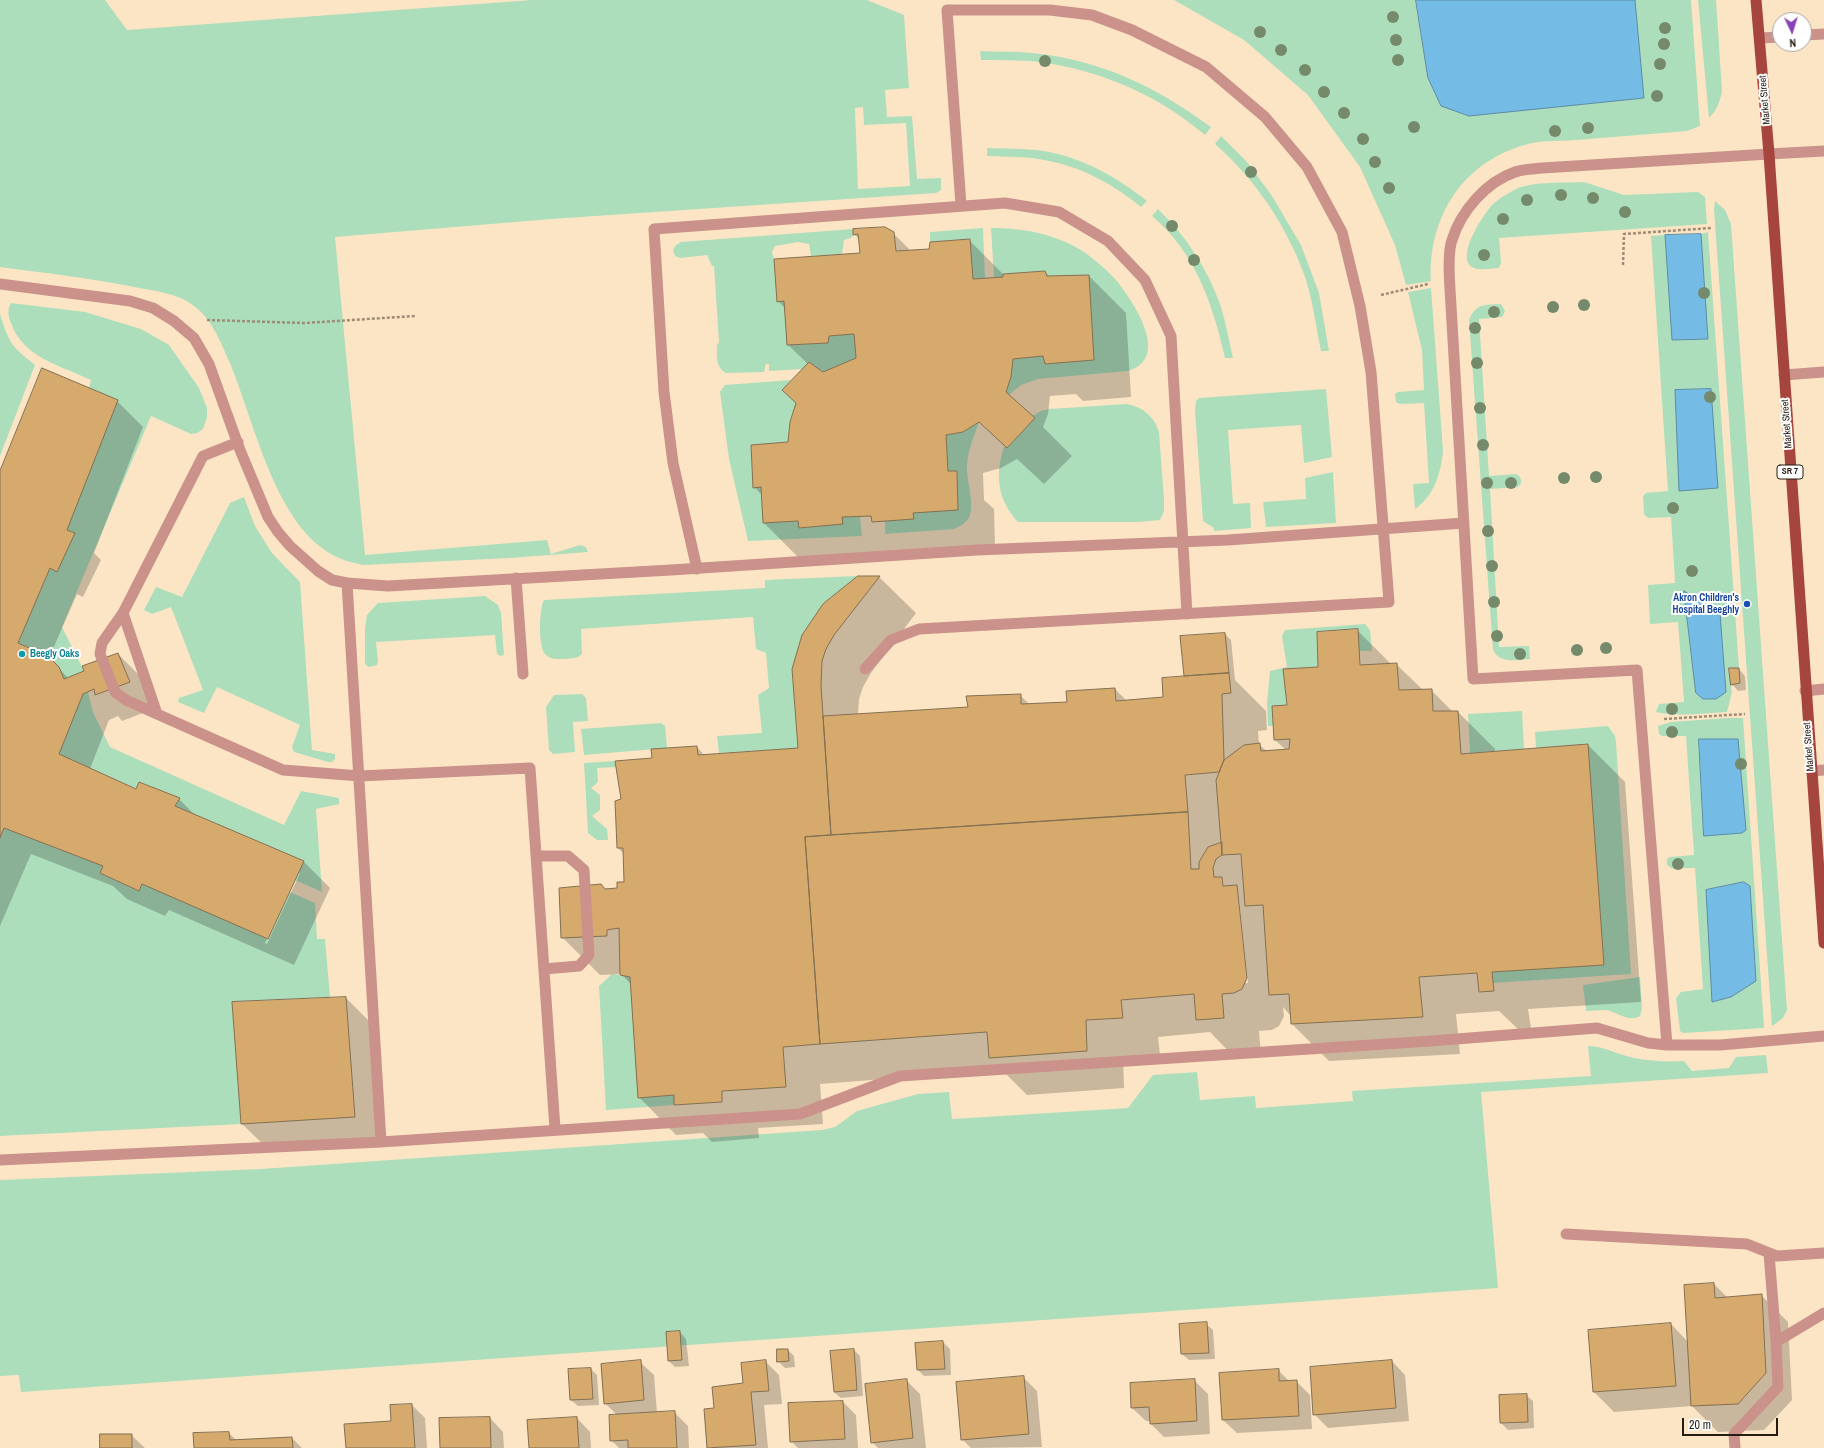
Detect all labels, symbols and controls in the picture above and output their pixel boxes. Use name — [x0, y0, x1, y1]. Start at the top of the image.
north arrow — [1772, 12, 1812, 52]
text: N — [1789, 36, 1797, 50]
street label: Market Street — [1757, 75, 1773, 125]
street label: Market Street — [1779, 399, 1795, 449]
road number: SR 7 — [1777, 465, 1803, 479]
place label: Akron Children's Hospital Beeghly — [1672, 592, 1739, 616]
marker: Akron Children's Hospital Beeghly — [1742, 599, 1752, 609]
place label: Beegly Oaks — [30, 648, 79, 660]
marker: Beegly Oaks — [17, 649, 27, 659]
street label: Market Street — [1801, 722, 1817, 772]
scale bar — [1684, 1410, 1780, 1436]
text: 20 m — [1689, 1417, 1711, 1433]

